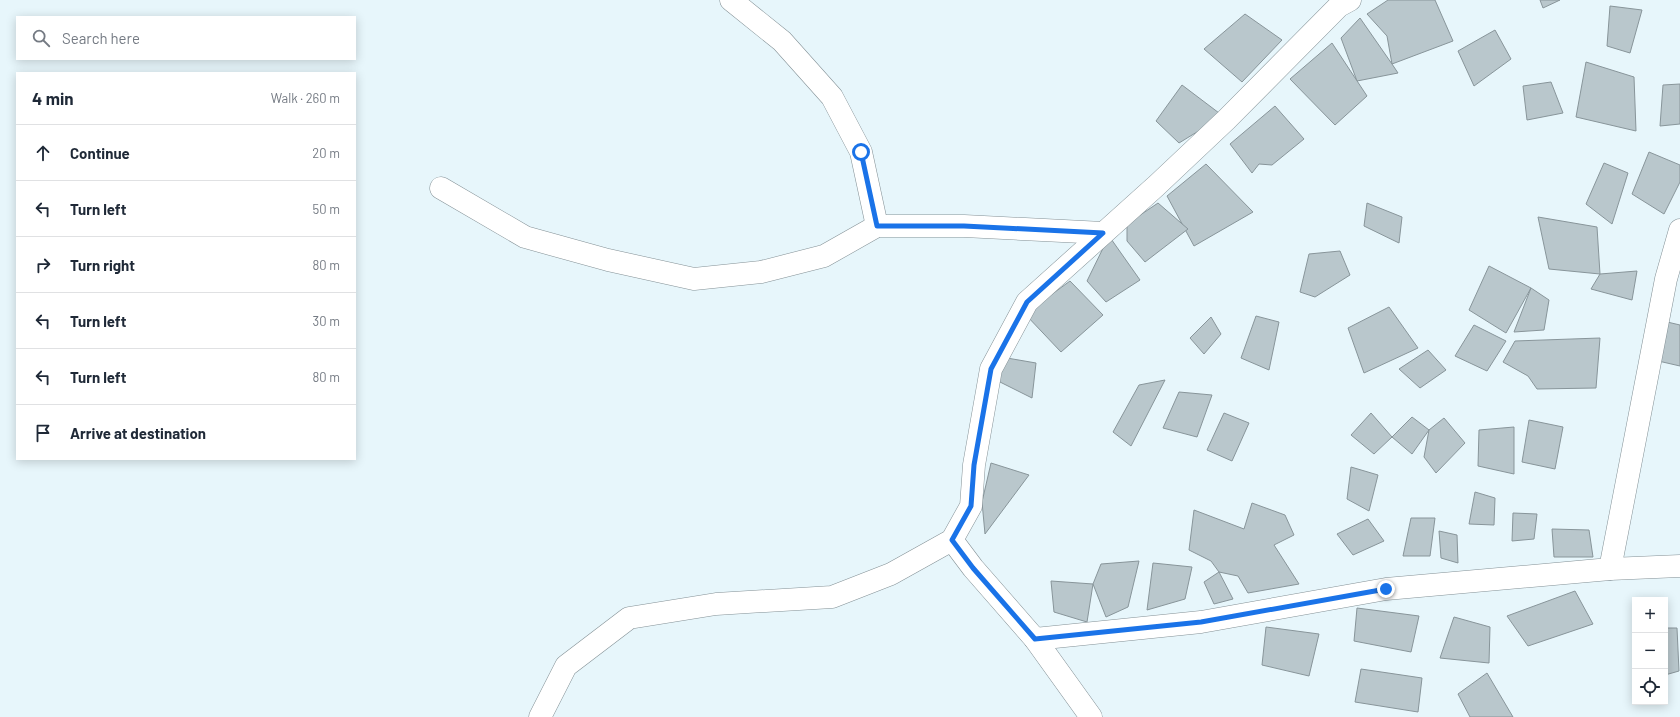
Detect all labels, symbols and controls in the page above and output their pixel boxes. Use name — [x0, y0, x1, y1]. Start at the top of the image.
search box — [16, 16, 356, 60]
icon: search — [30, 27, 52, 49]
text: Search here — [62, 29, 140, 47]
text: 4 min — [32, 88, 74, 108]
text: Walk · 260 m — [271, 90, 340, 106]
icon: ahead — [32, 142, 54, 164]
route start — [852, 143, 870, 161]
text: Continue — [70, 144, 130, 162]
text: 20 m — [312, 145, 340, 161]
icon: left — [32, 198, 54, 220]
text: Turn left — [70, 200, 126, 218]
text: 50 m — [313, 201, 340, 217]
icon: right — [32, 254, 54, 276]
text: Turn right — [70, 256, 135, 274]
text: 80 m — [313, 257, 340, 273]
icon: left — [32, 310, 54, 332]
text: Turn left — [70, 312, 126, 330]
text: 30 m — [313, 313, 340, 329]
icon: left — [32, 366, 54, 388]
text: Turn left — [70, 368, 126, 386]
text: 80 m — [313, 369, 340, 385]
icon: arrive — [32, 422, 54, 444]
text: Arrive at destination — [70, 424, 206, 442]
route end — [1377, 580, 1395, 598]
map controls — [1632, 597, 1668, 705]
button: + — [1632, 597, 1668, 633]
button: − — [1632, 633, 1668, 669]
button: locate — [1632, 669, 1668, 705]

